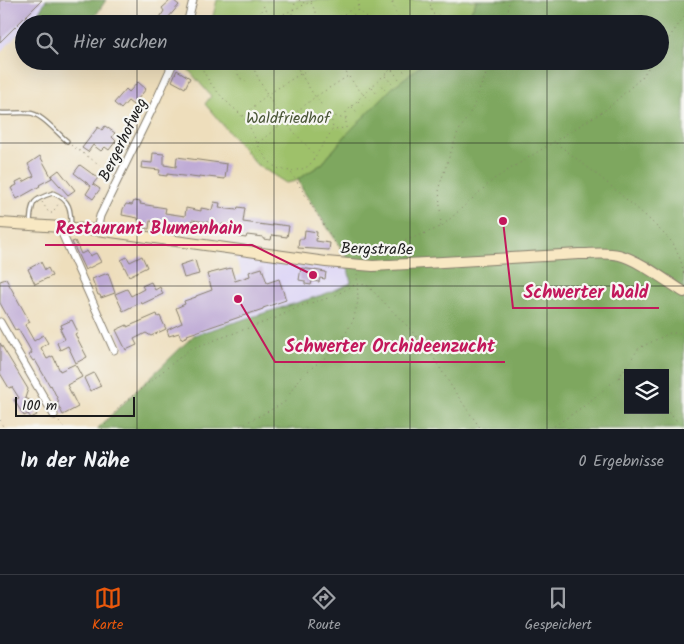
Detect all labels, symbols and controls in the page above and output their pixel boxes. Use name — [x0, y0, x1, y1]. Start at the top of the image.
search box — [15, 15, 669, 70]
text: Hier suchen — [73, 28, 167, 58]
icon: search — [33, 29, 61, 57]
street label: Bergerhofweg — [92, 94, 154, 186]
park label: Waldfriedhof — [246, 106, 332, 131]
callout: Restaurant Blumenhain — [45, 212, 252, 245]
text: Restaurant Blumenhain — [55, 215, 243, 244]
street label: Bergstraße — [340, 236, 414, 263]
callout: Schwerter Wald — [513, 275, 659, 308]
text: Schwerter Wald — [523, 279, 649, 308]
callout: Schwerter Orchideenzucht — [275, 329, 505, 362]
text: Schwerter Orchideenzucht — [285, 333, 496, 362]
map controls — [624, 369, 669, 414]
button: layers — [624, 369, 669, 414]
scale bar — [15, 394, 135, 417]
text: 100 m — [22, 395, 57, 417]
text: In der Nähe — [20, 445, 130, 478]
text: 0 Ergebnisse — [579, 449, 664, 474]
tab: Karte — [92, 584, 123, 636]
tab: Route — [307, 584, 340, 636]
tab: Gespeichert — [525, 584, 592, 636]

